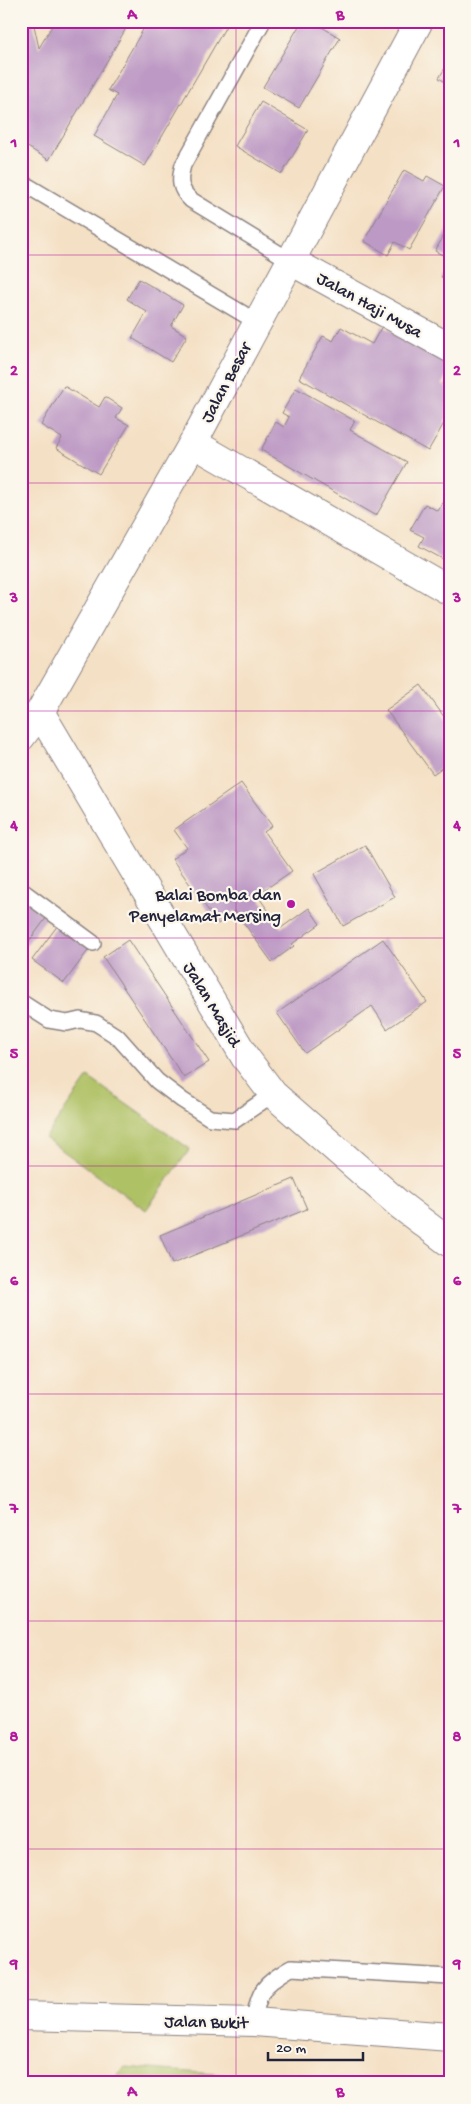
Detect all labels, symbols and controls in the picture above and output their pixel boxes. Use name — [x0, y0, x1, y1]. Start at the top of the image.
text: A — [126, 7, 138, 26]
text: B — [335, 7, 345, 26]
text: 1 — [10, 135, 17, 154]
text: 1 — [453, 135, 460, 154]
street label: Jalan Haji Musa — [312, 269, 426, 344]
street label: Jalan Besar — [197, 338, 258, 427]
text: 2 — [10, 363, 18, 382]
text: 2 — [453, 363, 461, 382]
text: 3 — [9, 590, 18, 609]
text: 3 — [452, 590, 461, 609]
text: 4 — [9, 818, 18, 837]
text: 4 — [452, 818, 461, 837]
place label: Balai Bomba dan Penyelamat Mersing — [128, 886, 281, 928]
marker: Balai Bomba dan Penyelamat Mersing — [285, 898, 297, 910]
street label: Jalan Masjid — [177, 959, 245, 1053]
text: 5 — [10, 1046, 19, 1065]
text: 5 — [453, 1046, 462, 1065]
text: 6 — [10, 1273, 19, 1292]
text: 6 — [453, 1273, 462, 1292]
text: 7 — [9, 1501, 19, 1520]
text: 7 — [452, 1501, 462, 1520]
text: 8 — [10, 1729, 19, 1748]
text: 8 — [453, 1729, 462, 1748]
text: 9 — [9, 1956, 18, 1975]
text: 9 — [452, 1956, 461, 1975]
street label: Jalan Bukit — [164, 2012, 249, 2035]
scale bar — [268, 2029, 364, 2061]
text: 20 m — [276, 2040, 306, 2058]
text: A — [126, 2084, 138, 2103]
text: B — [335, 2084, 345, 2103]

